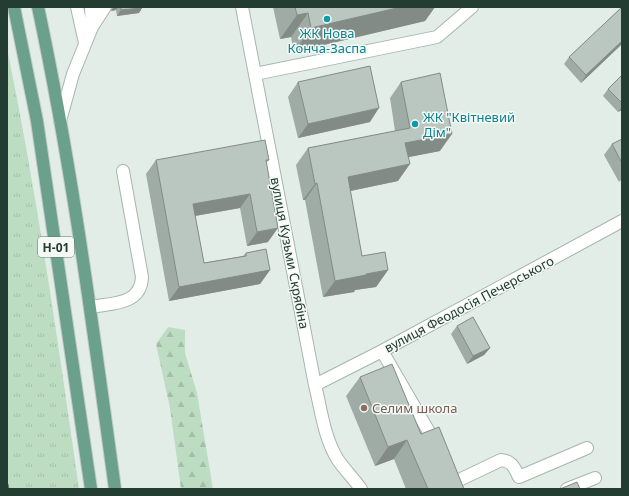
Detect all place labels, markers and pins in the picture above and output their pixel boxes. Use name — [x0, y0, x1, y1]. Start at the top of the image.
marker: ЖК Нова Конча-Заспа — [322, 14, 332, 24]
place label: ЖК Нова Конча-Заспа — [288, 24, 366, 57]
place label: ЖК "Квітневий Дім" — [423, 108, 515, 141]
marker: ЖК "Квітневий Дім" — [410, 119, 420, 129]
place label: Селим школа — [372, 399, 457, 417]
marker: Селим школа — [359, 403, 369, 413]

